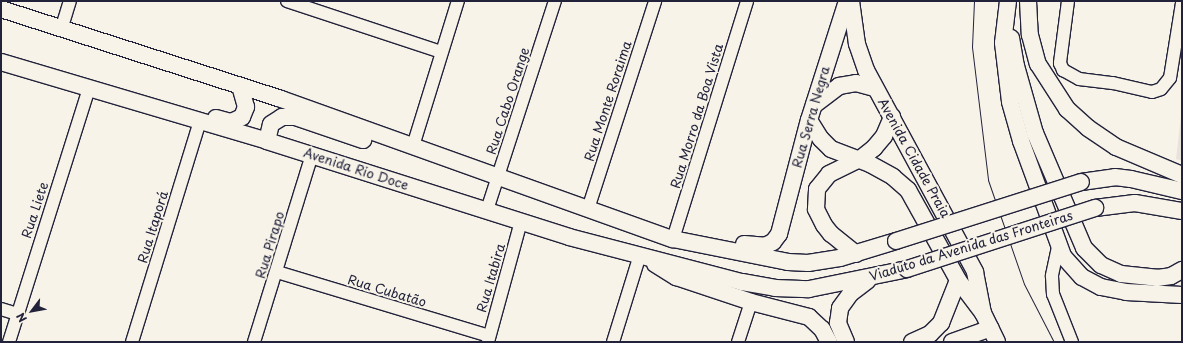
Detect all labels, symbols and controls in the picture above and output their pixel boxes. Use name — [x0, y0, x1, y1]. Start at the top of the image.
street label: Rua Monte Roraima — [581, 38, 635, 164]
street label: Rua Morro da Boa Vista — [667, 42, 727, 190]
street label: Rua Cabo Orange — [483, 45, 533, 157]
street label: Rua Serra Negra — [789, 64, 833, 170]
street label: Avenida Cidade Praia — [874, 95, 954, 221]
street label: Avenida Rio Doce — [301, 145, 411, 193]
street label: Rua Liete — [19, 180, 51, 240]
street label: Rua Itaporá — [135, 189, 171, 265]
street label: Viaduto da Avenida das Fronteiras — [866, 207, 1076, 285]
street label: Rua Pirapo — [252, 210, 288, 280]
street label: Rua Itabira — [474, 242, 508, 314]
street label: Rua Cubatão — [346, 272, 428, 310]
north arrow — [12, 291, 52, 331]
text: N — [12, 309, 31, 326]

